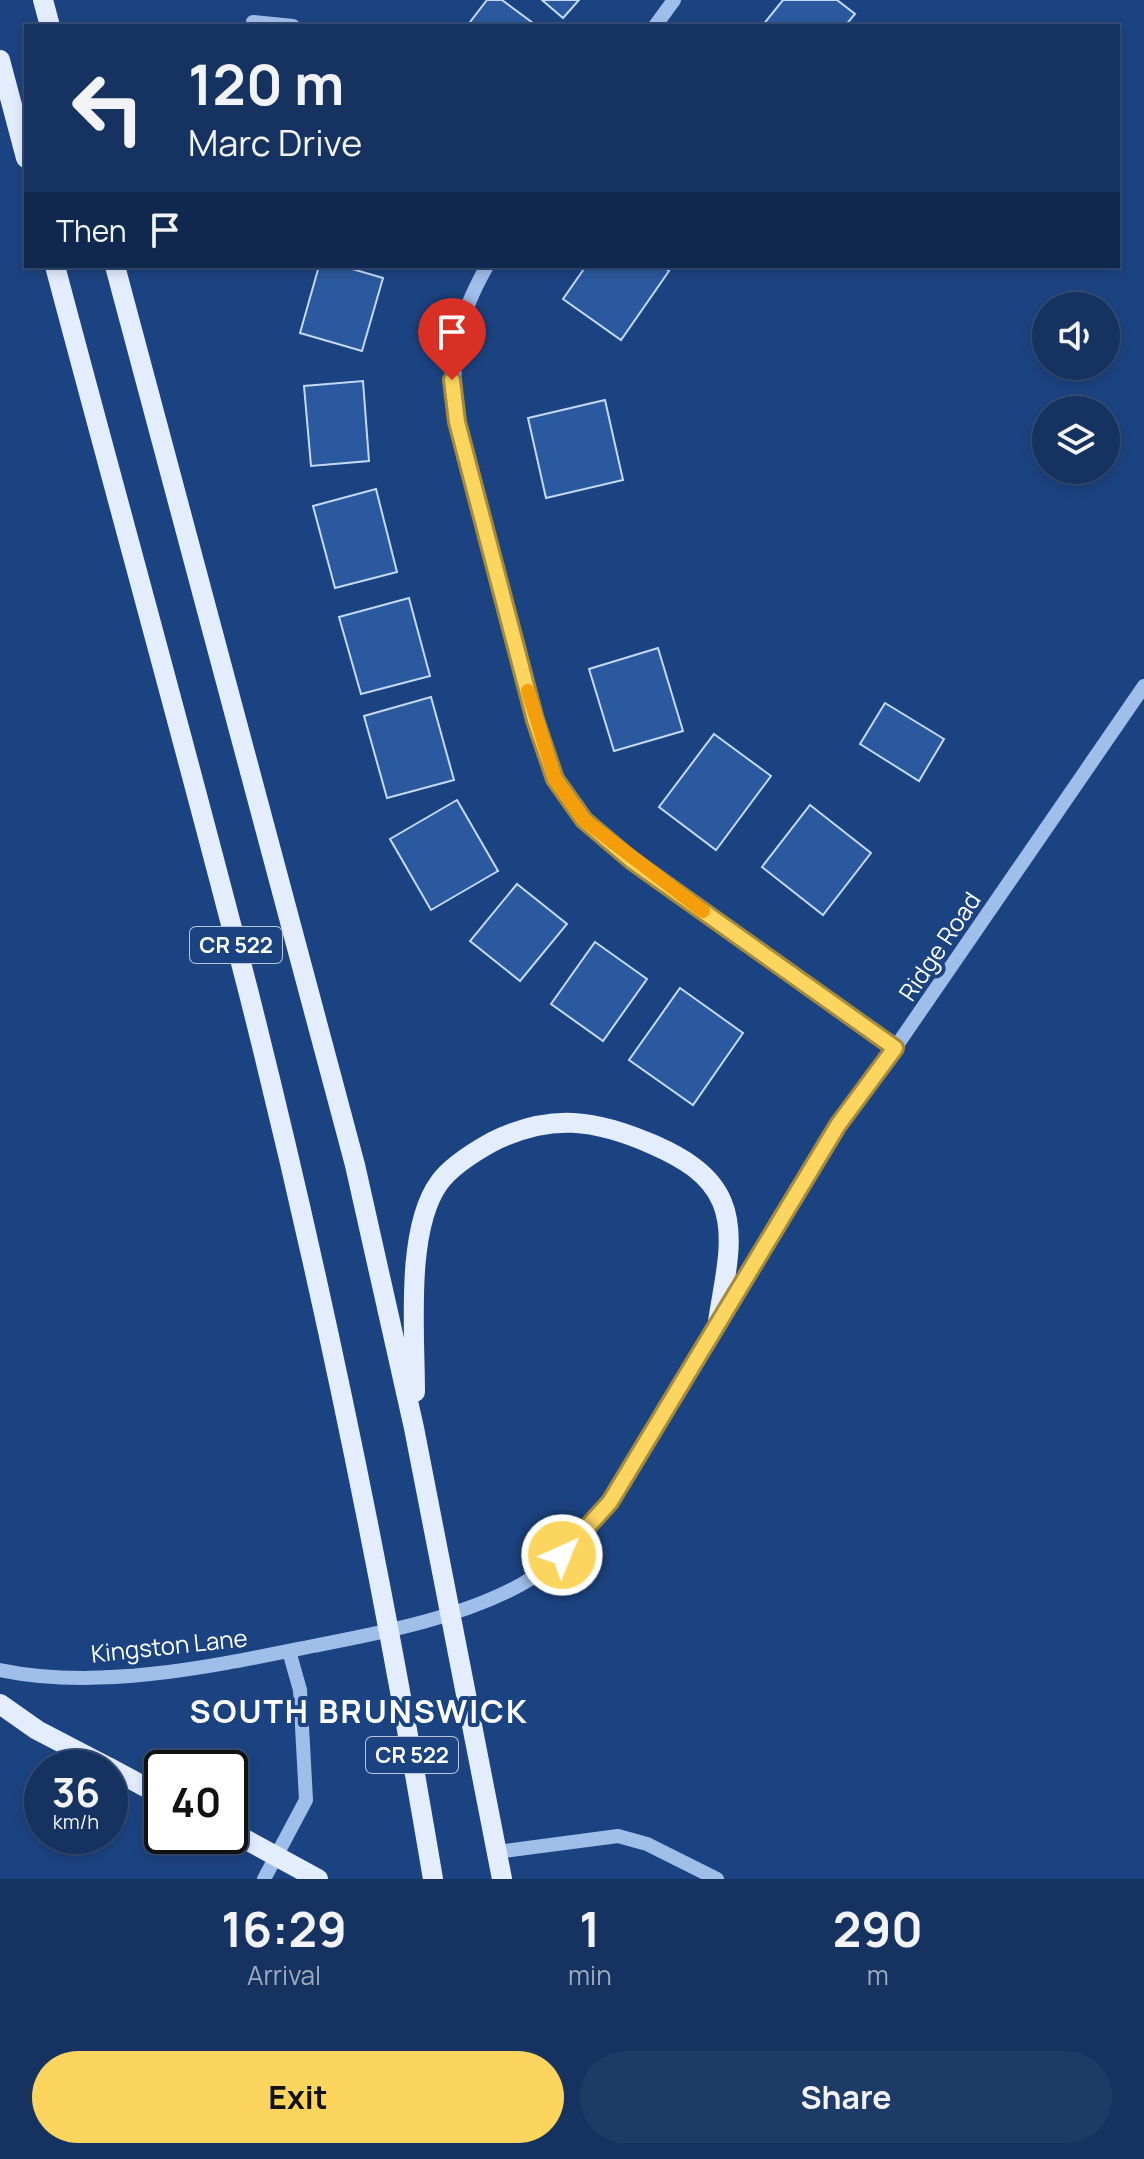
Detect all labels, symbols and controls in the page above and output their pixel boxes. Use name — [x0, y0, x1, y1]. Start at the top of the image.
text: 120 m — [188, 45, 344, 122]
icon: left — [56, 56, 160, 160]
text: Marc Drive — [188, 118, 362, 167]
icon: arrive — [143, 208, 187, 252]
text: Then — [56, 210, 127, 251]
map controls — [1032, 292, 1120, 484]
button: sound — [1032, 292, 1120, 380]
pin — [418, 298, 486, 380]
icon: arrive — [430, 310, 474, 354]
button: layers — [1032, 396, 1120, 484]
street label: Ridge Road — [890, 885, 988, 1007]
road number: CR 522 — [190, 927, 282, 963]
position arrow — [520, 1513, 604, 1597]
street label: Kingston Lane — [89, 1620, 249, 1670]
district label: SOUTH BRUNSWICK — [189, 1689, 529, 1733]
road number: CR 522 — [366, 1737, 458, 1773]
speed limit sign: 40 — [144, 1750, 248, 1854]
text: 36 — [52, 1764, 100, 1819]
text: km/h — [53, 1808, 99, 1835]
text: 16:29 — [221, 1896, 347, 1961]
text: 1 — [579, 1896, 600, 1961]
text: 290 — [833, 1896, 923, 1961]
text: Arrival — [247, 1957, 321, 1993]
text: min — [568, 1957, 612, 1993]
text: m — [867, 1957, 889, 1993]
button: Exit — [32, 2051, 564, 2143]
button: Share — [580, 2051, 1112, 2143]

